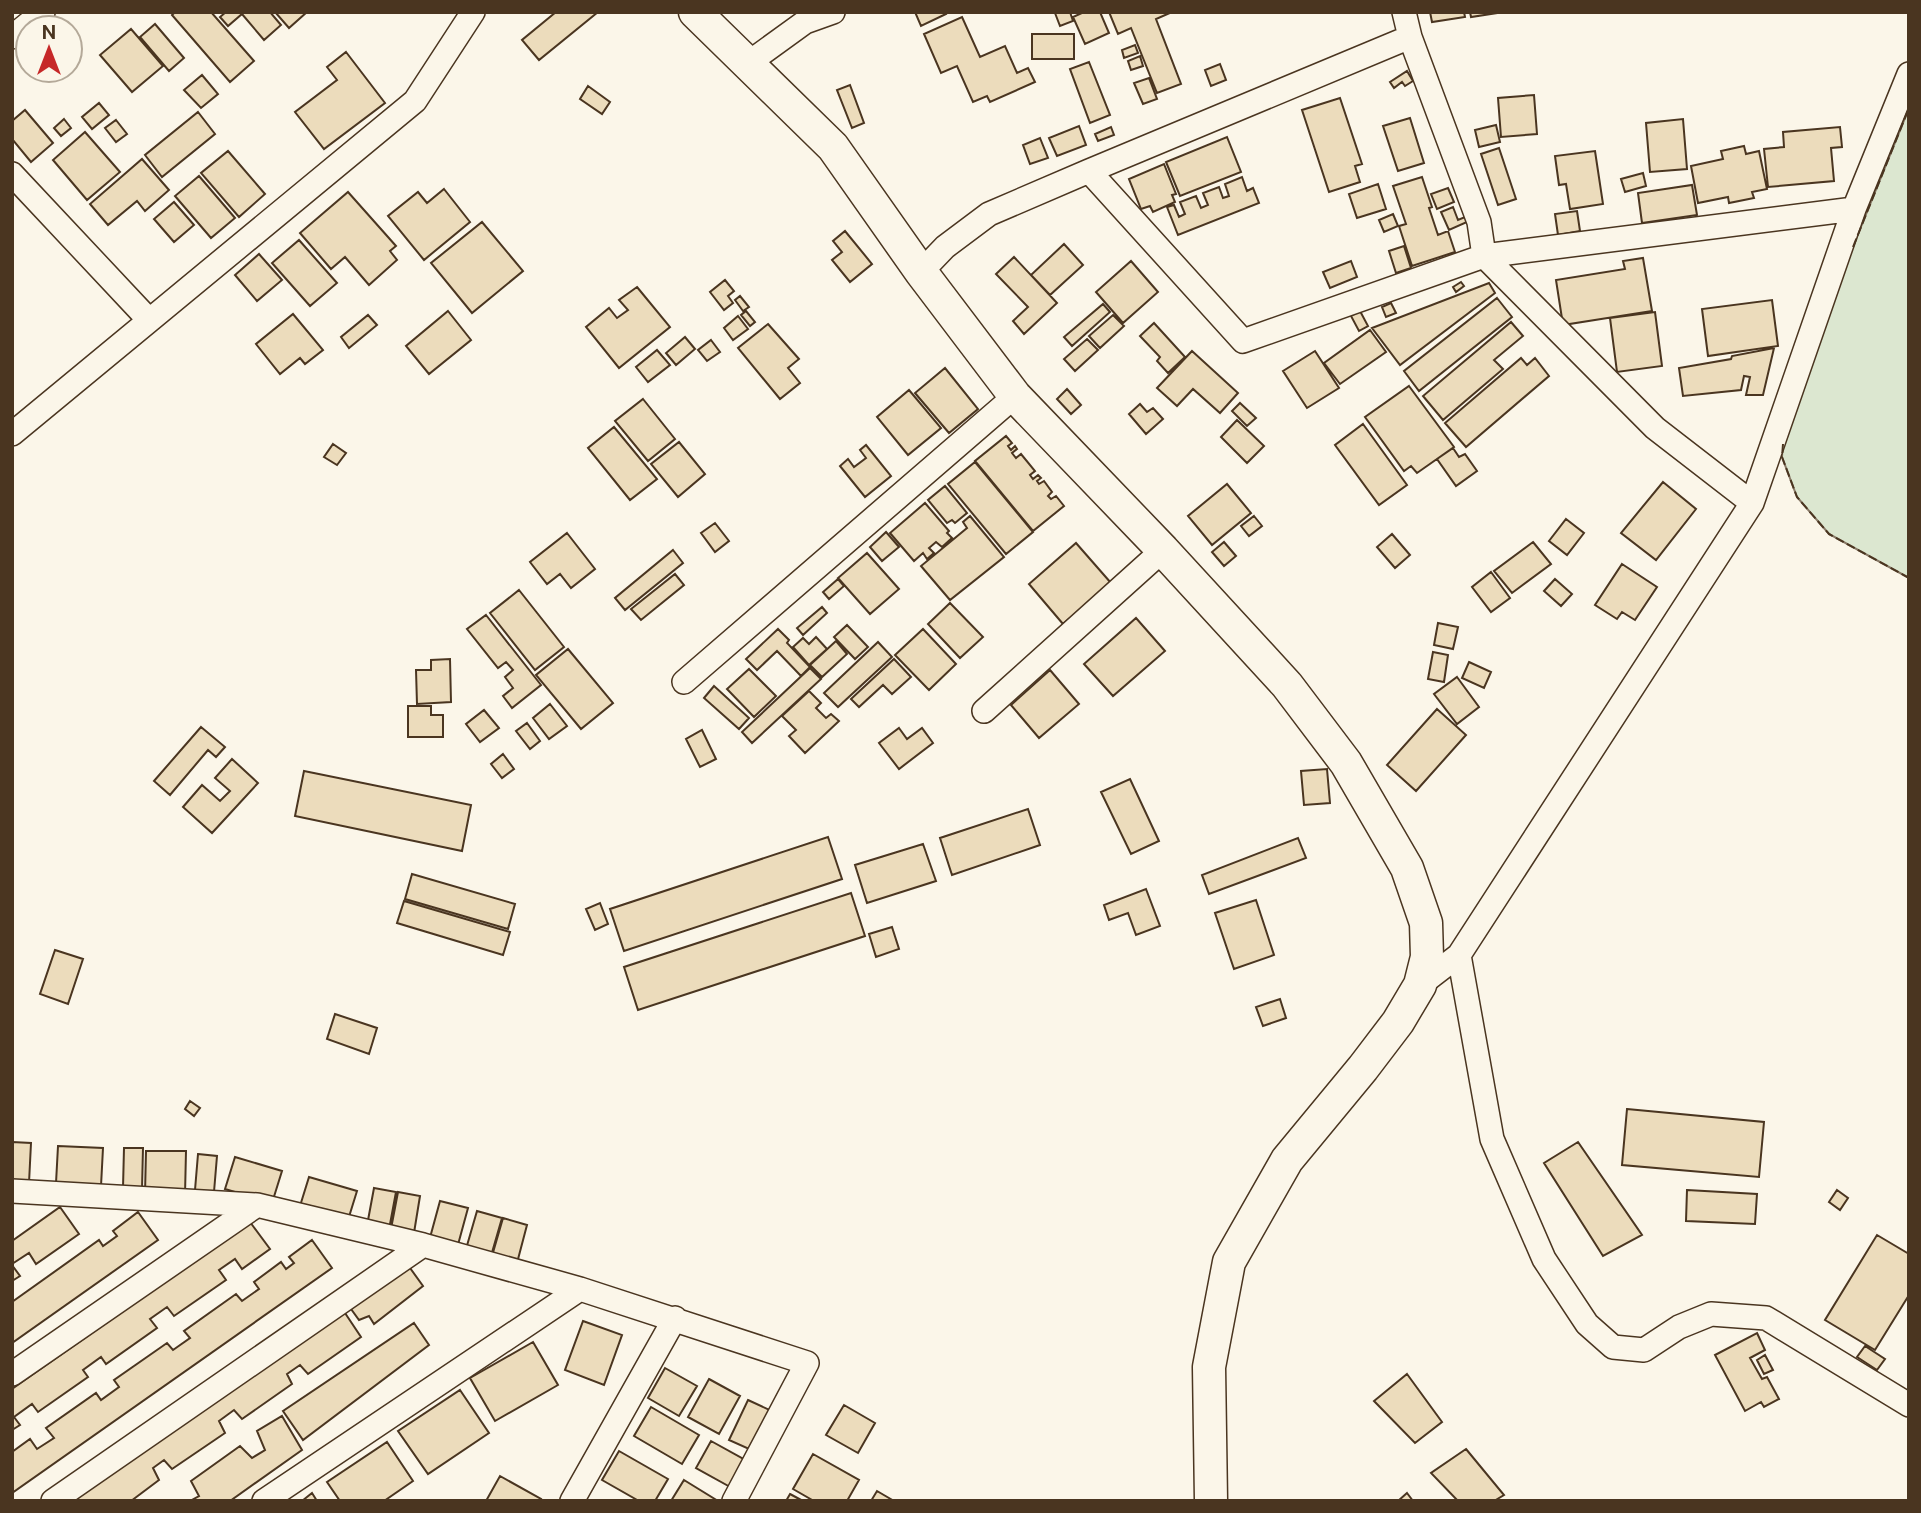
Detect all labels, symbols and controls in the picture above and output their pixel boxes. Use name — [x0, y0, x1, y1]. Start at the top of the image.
north arrow — [14, 14, 84, 84]
text: N — [42, 21, 56, 43]

